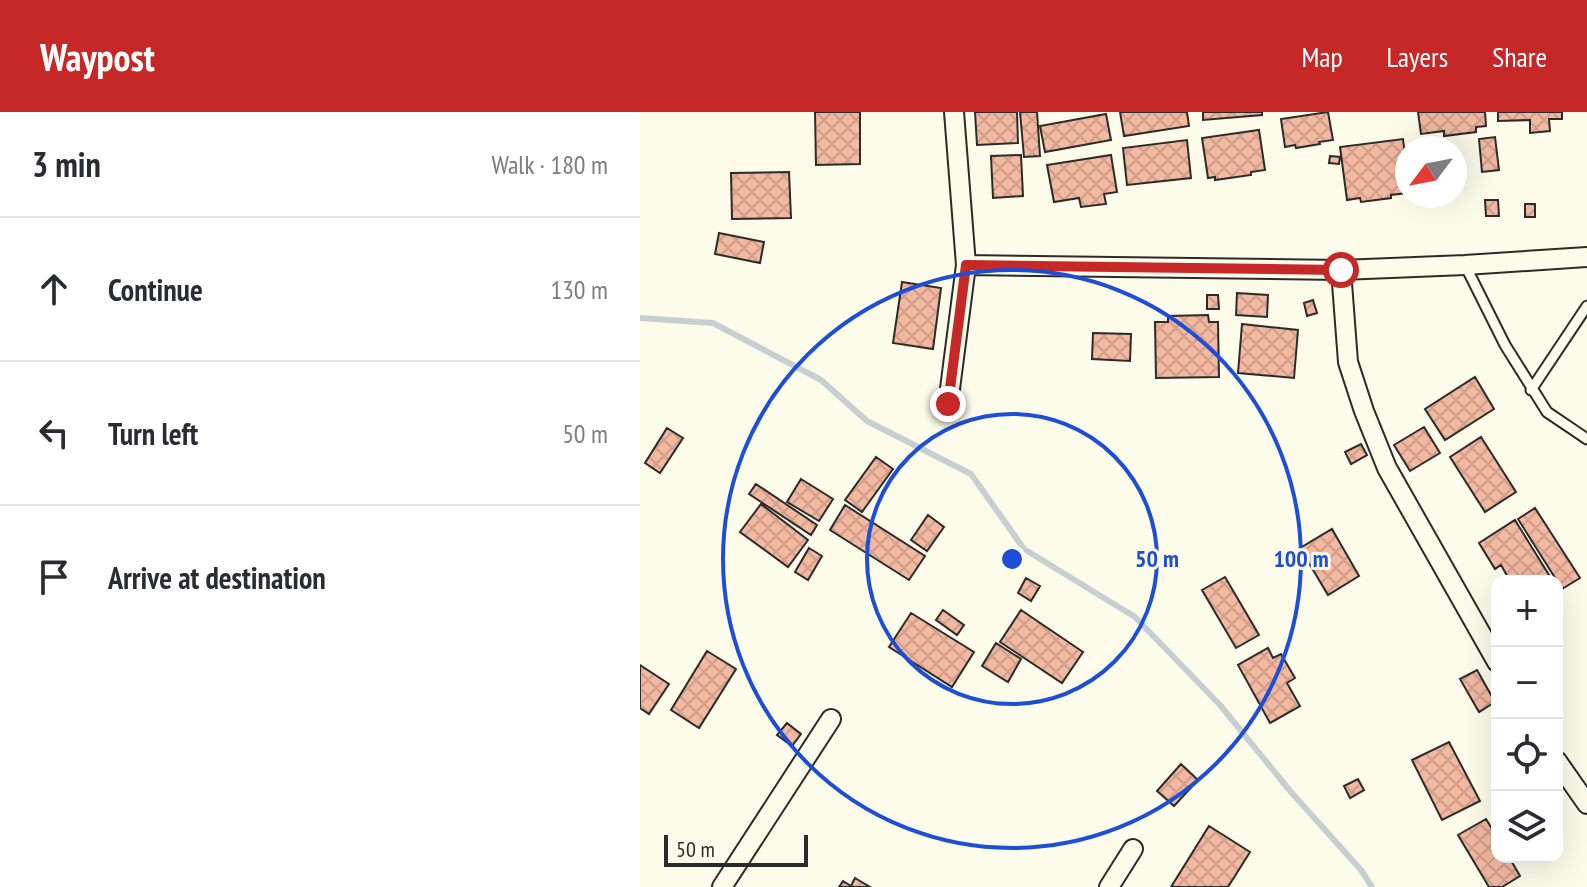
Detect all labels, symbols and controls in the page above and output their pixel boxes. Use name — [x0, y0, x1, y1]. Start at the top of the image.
text: Waypost — [40, 32, 155, 81]
text: Map — [1301, 38, 1343, 75]
text: Layers — [1387, 38, 1448, 75]
text: Share — [1492, 38, 1547, 75]
north arrow — [1395, 136, 1467, 208]
text: 3 min — [32, 142, 101, 186]
text: Walk · 180 m — [491, 148, 608, 181]
route start — [1323, 252, 1359, 288]
icon: ahead — [32, 267, 76, 311]
text: Continue — [108, 270, 203, 309]
text: 130 m — [550, 273, 608, 306]
route end — [930, 386, 966, 422]
icon: left — [32, 411, 76, 455]
text: Turn left — [108, 414, 198, 453]
text: 50 m — [562, 417, 608, 450]
text: 50 m — [1135, 543, 1179, 574]
text: 100 m — [1273, 543, 1329, 574]
centre of rings — [998, 545, 1026, 573]
icon: arrive — [32, 555, 76, 599]
text: Arrive at destination — [108, 558, 326, 597]
map controls — [1491, 575, 1563, 863]
button: + — [1491, 575, 1563, 647]
button: − — [1491, 647, 1563, 719]
button: locate — [1491, 719, 1563, 791]
button: layers — [1491, 791, 1563, 863]
scale bar — [664, 831, 808, 867]
text: 50 m — [676, 835, 715, 863]

